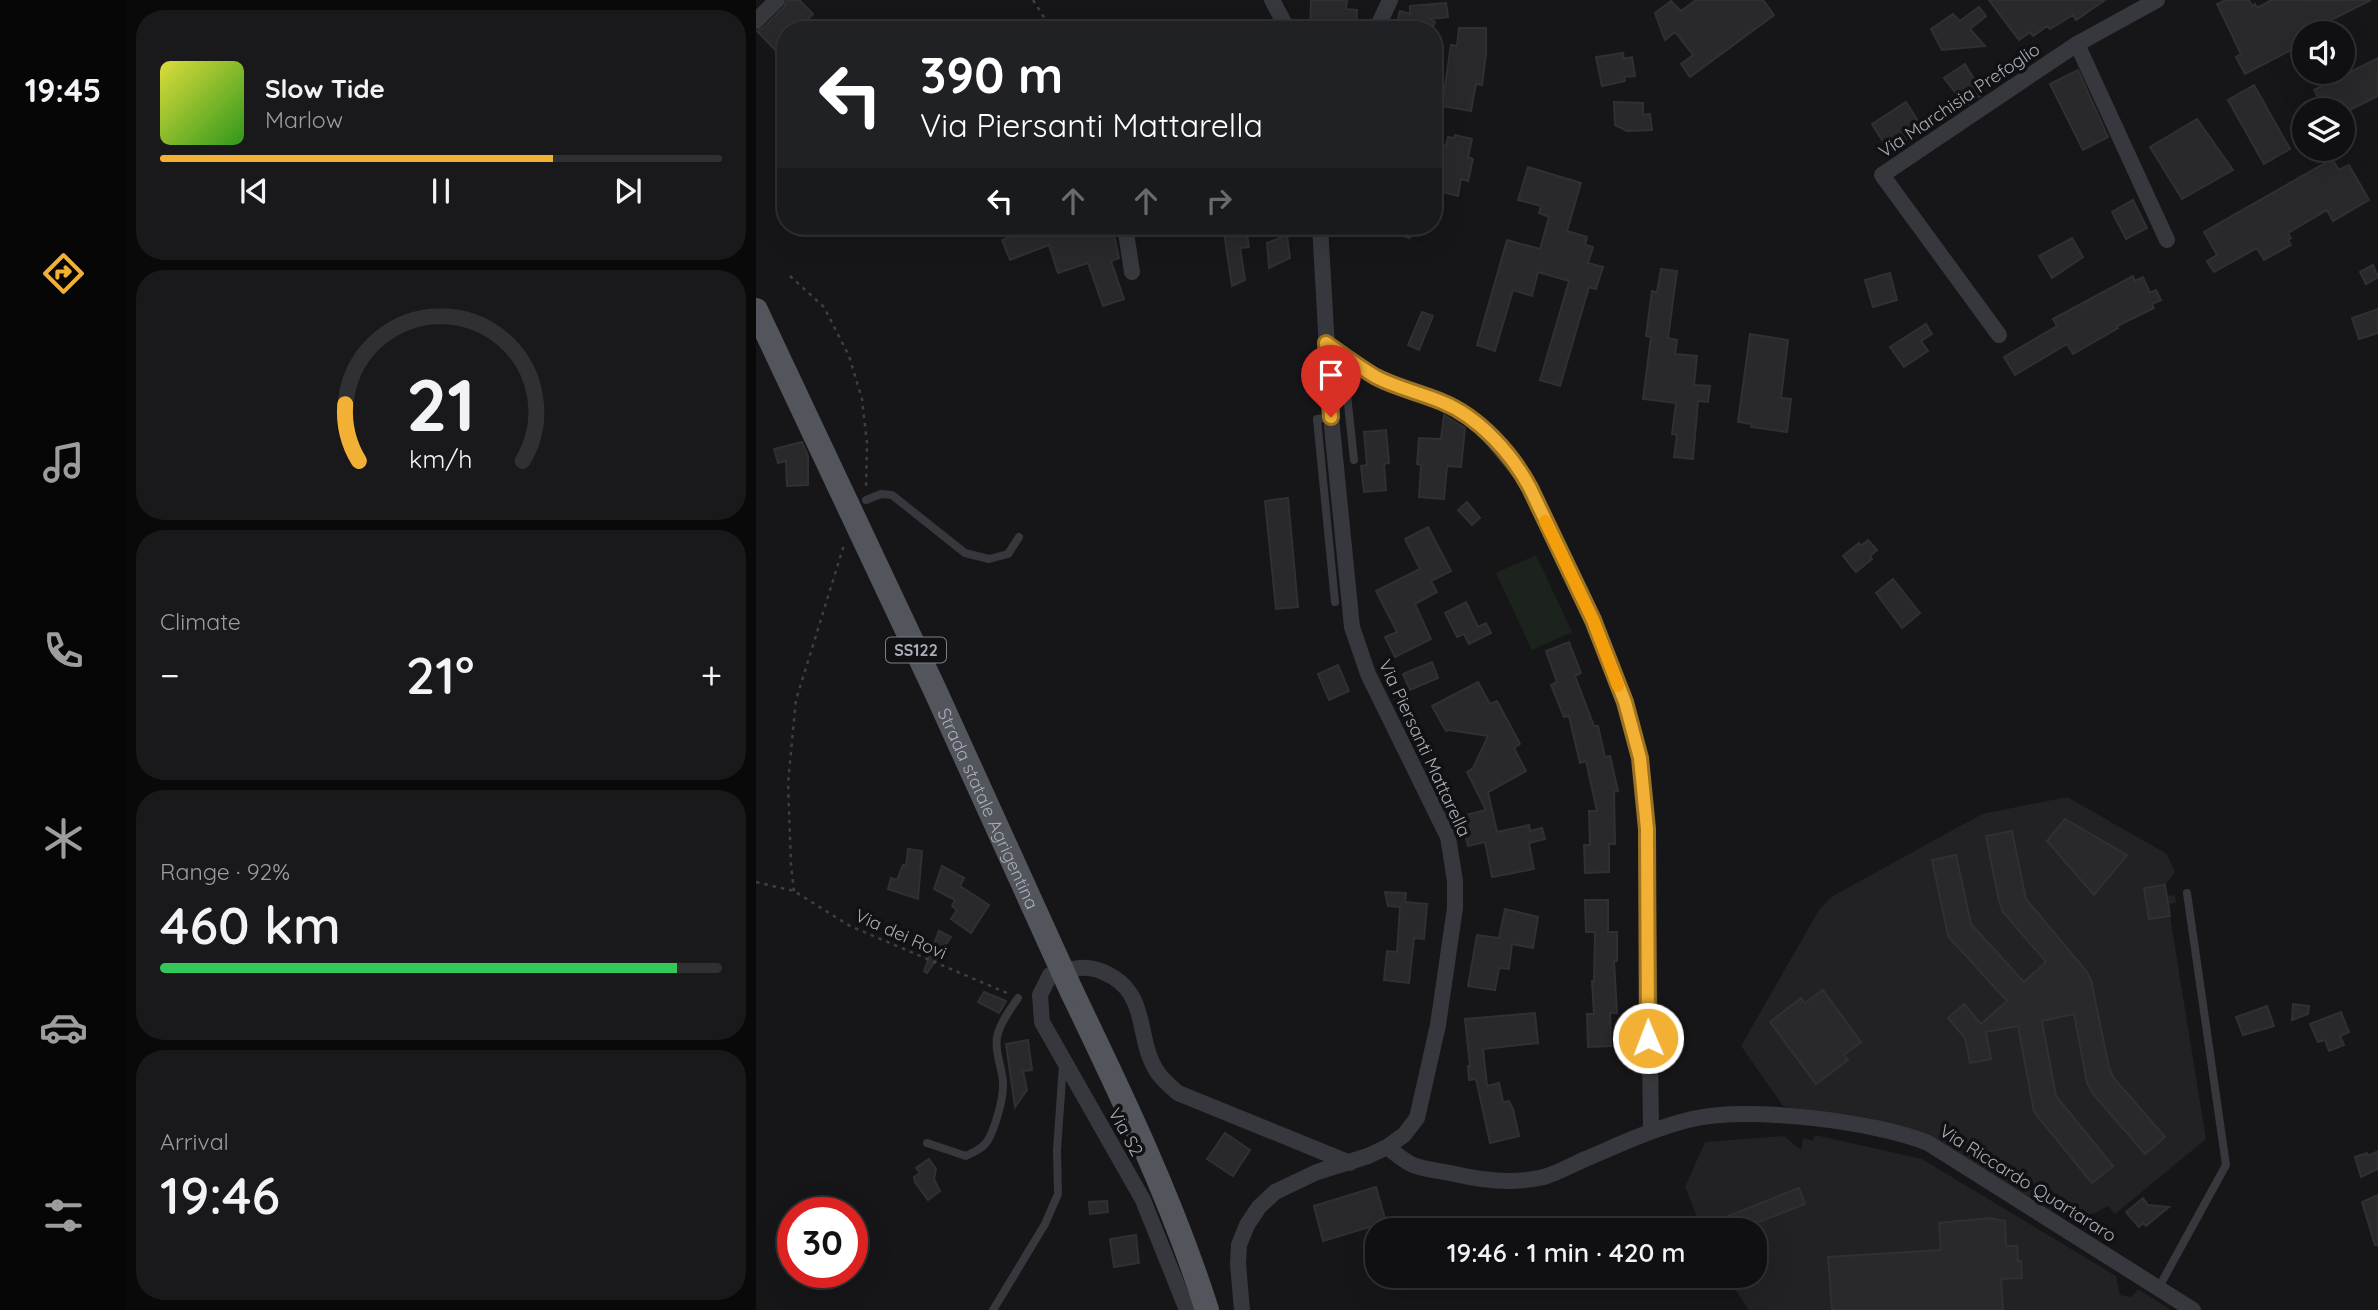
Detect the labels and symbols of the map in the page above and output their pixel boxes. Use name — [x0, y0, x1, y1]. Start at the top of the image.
street label: Via Marchisia Prefoglio — [1874, 37, 2044, 163]
pin — [1301, 345, 1361, 417]
road number: SS122 — [886, 638, 946, 663]
street label: Via Piersanti Mattarella — [1374, 656, 1476, 840]
street label: Strada statale Agrigentina — [933, 704, 1044, 913]
street label: Via dei Rovi — [852, 904, 950, 964]
position arrow — [1611, 1001, 1685, 1075]
street label: Via S2 — [1103, 1104, 1149, 1160]
street label: Via Riccardo Quartararo — [1935, 1119, 2121, 1247]
speed limit sign: 30 — [777, 1197, 868, 1288]

